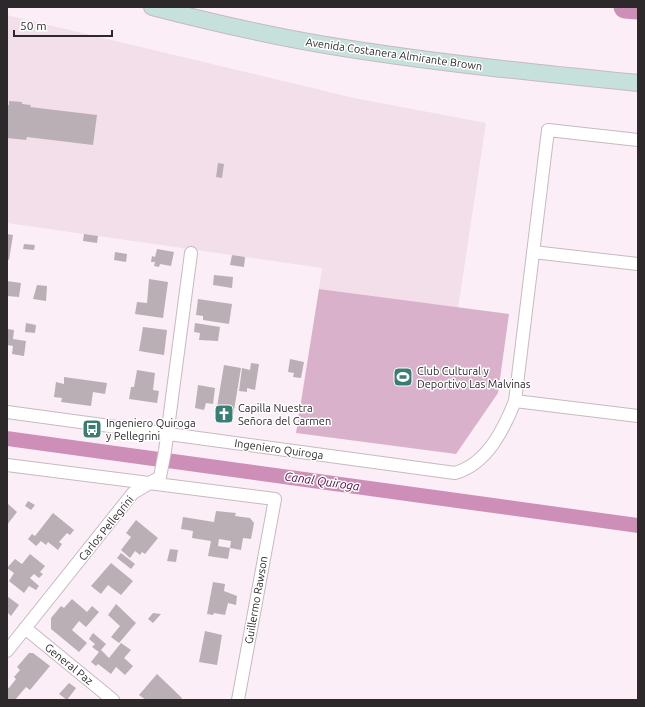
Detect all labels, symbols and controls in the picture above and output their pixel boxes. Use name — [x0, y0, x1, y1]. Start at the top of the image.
scale bar — [14, 12, 112, 38]
text: 50 m — [20, 19, 47, 32]
street label: Avenida Costanera Almirante Brown — [305, 36, 483, 72]
place label: Club Cultural y Deportivo Las Malvinas — [417, 365, 531, 390]
sports icon: Club Cultural y Deportivo Las Malvinas — [392, 366, 414, 388]
place label: Capilla Nuestra Señora del Carmen — [238, 402, 331, 427]
church icon: Capilla Nuestra Señora del Carmen — [213, 403, 235, 425]
place label: Ingeniero Quiroga y Pellegrini — [106, 417, 196, 442]
bus stop icon: Ingeniero Quiroga y Pellegrini — [81, 418, 103, 440]
street label: Ingeniero Quiroga — [234, 437, 324, 461]
water label: Canal Quiroga — [284, 469, 361, 493]
street label: Carlos Pellegrini — [76, 493, 136, 563]
street label: Guillermo Rawson — [242, 555, 270, 645]
street label: General Paz — [43, 641, 95, 687]

